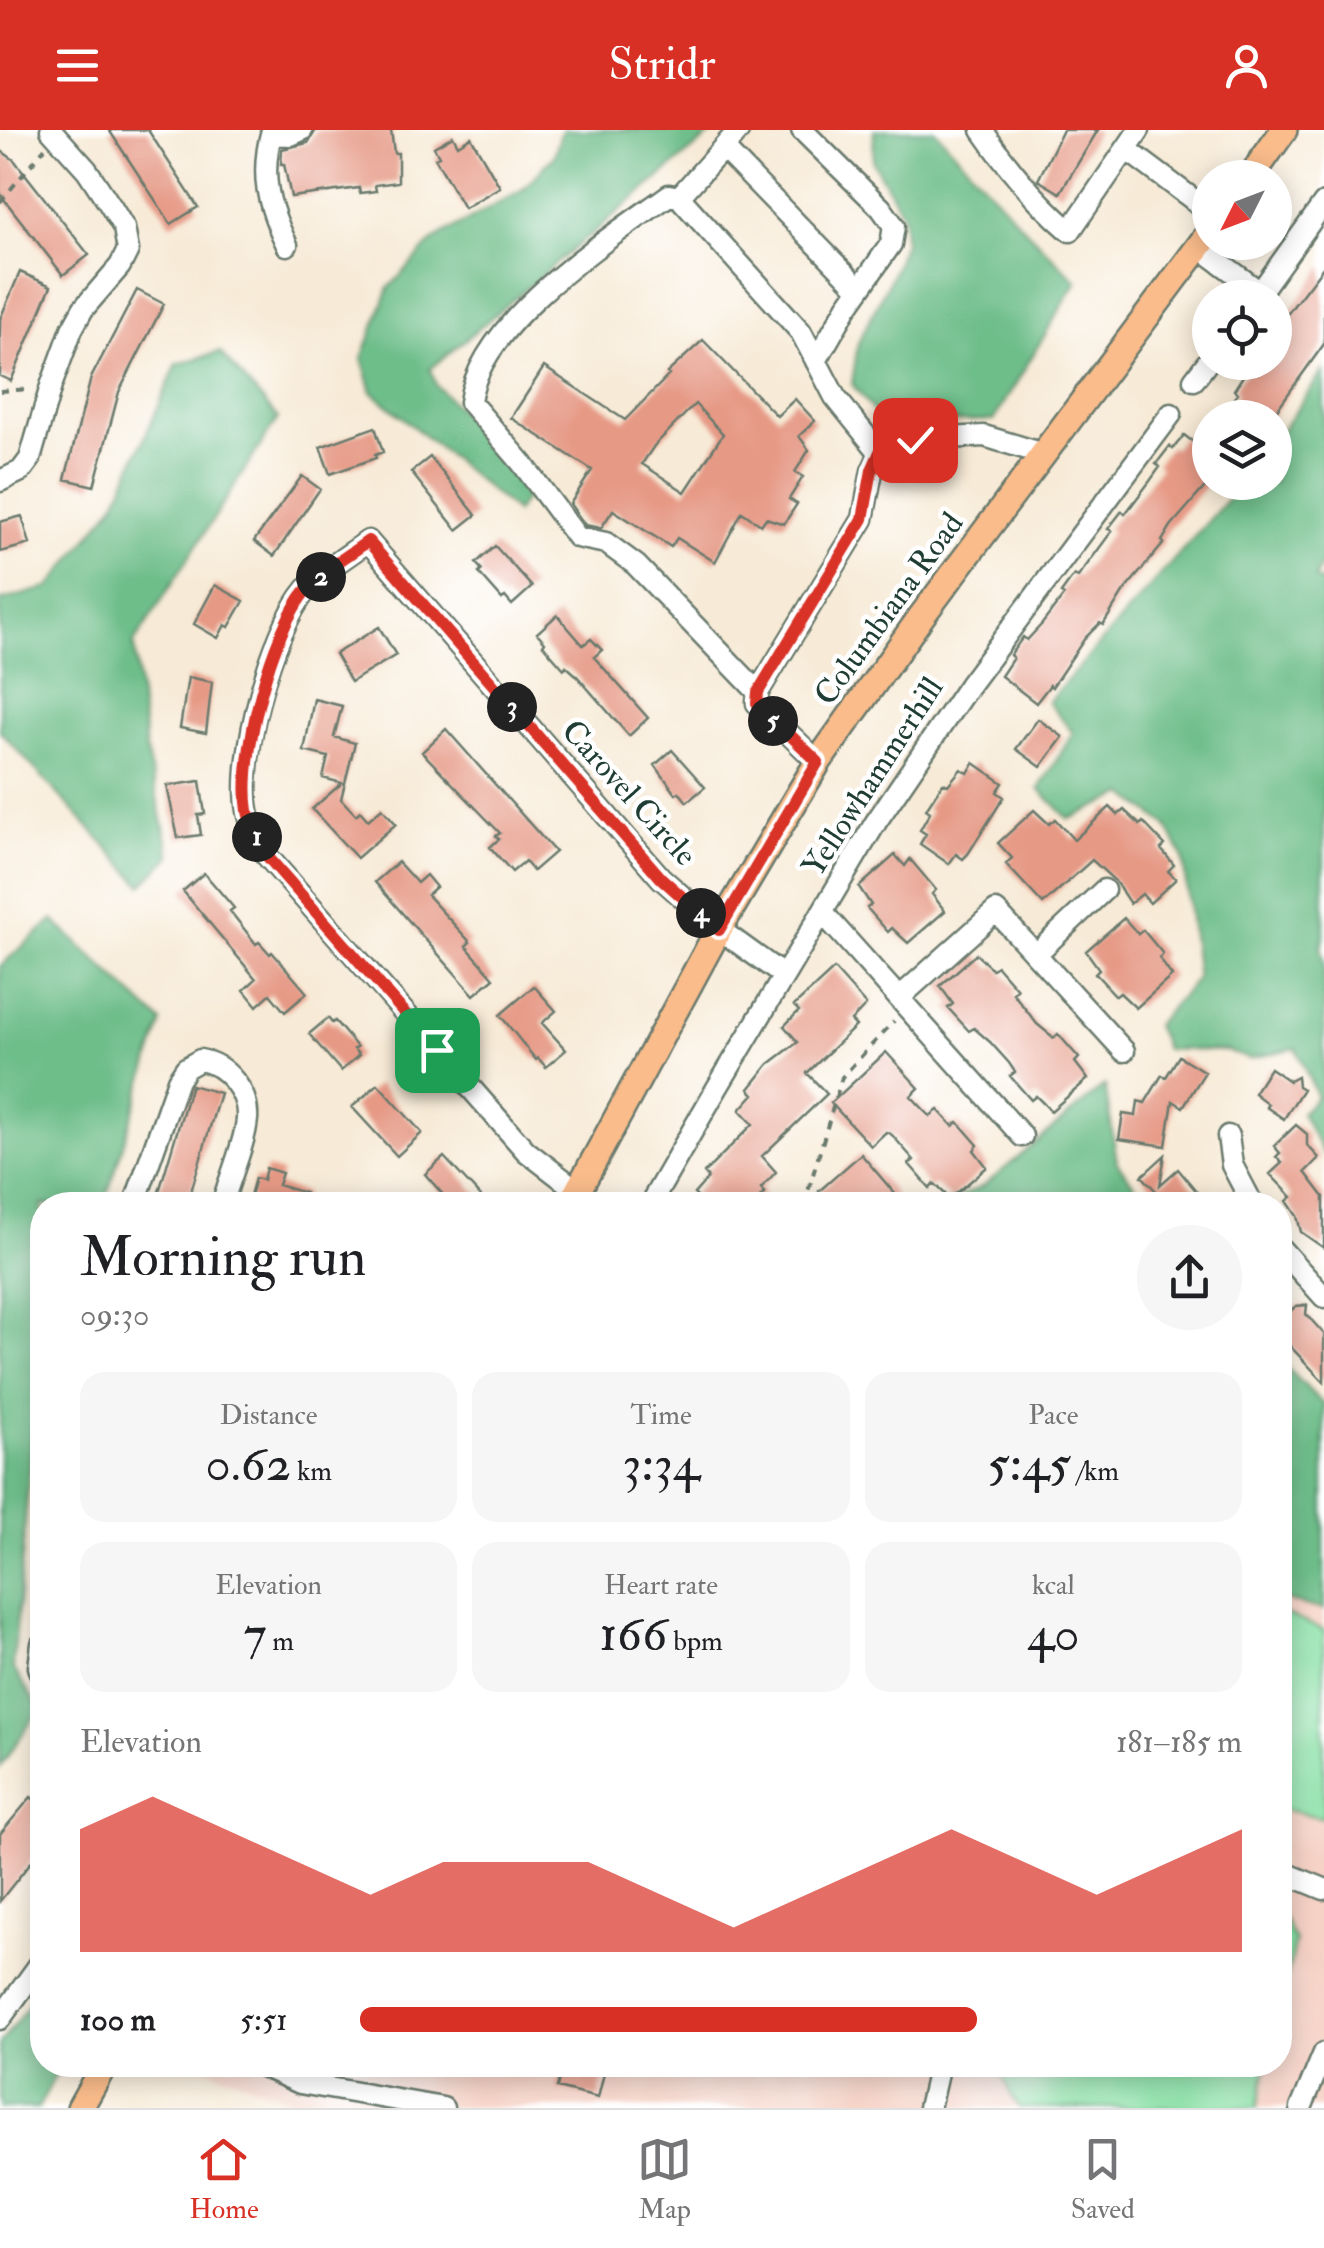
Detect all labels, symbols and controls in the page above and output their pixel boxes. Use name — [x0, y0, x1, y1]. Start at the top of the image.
text: Stridr — [608, 37, 716, 93]
icon: menu — [50, 38, 105, 93]
icon: person — [1219, 38, 1274, 93]
north arrow — [1192, 160, 1292, 260]
map controls — [1192, 160, 1292, 500]
button: locate — [1192, 280, 1292, 380]
pin — [873, 398, 958, 483]
button: layers — [1192, 400, 1292, 500]
icon: check — [888, 413, 943, 468]
street label: Columbiana Road — [806, 505, 972, 713]
pin: 2 — [296, 552, 346, 602]
text: 2 — [314, 559, 328, 594]
street label: Yellowhammerhill — [794, 670, 952, 884]
pin: 3 — [487, 682, 537, 732]
text: 3 — [507, 689, 517, 724]
pin: 5 — [748, 696, 798, 746]
text: 5 — [767, 703, 779, 738]
street label: Carovel Circle — [553, 712, 705, 874]
pin: 1 — [232, 812, 282, 862]
text: 1 — [252, 819, 262, 854]
pin: 4 — [676, 888, 726, 938]
text: 4 — [693, 895, 709, 930]
pin — [395, 1008, 480, 1093]
icon: arrive — [410, 1023, 465, 1078]
text: Morning run — [80, 1223, 366, 1292]
button: share — [1137, 1225, 1242, 1330]
text: 09:30 — [80, 1295, 149, 1335]
text: Distance — [220, 1398, 318, 1433]
text: Time — [630, 1398, 692, 1433]
text: Pace — [1028, 1398, 1078, 1433]
text: 0.62 — [205, 1433, 291, 1496]
text: 3:34 — [622, 1433, 700, 1496]
text: 5:45 — [988, 1433, 1071, 1496]
text: km — [291, 1454, 332, 1489]
text: /km — [1071, 1454, 1119, 1489]
text: Elevation — [215, 1568, 322, 1603]
text: Heart rate — [604, 1568, 718, 1603]
text: kcal — [1032, 1568, 1075, 1603]
text: 7 — [243, 1603, 266, 1666]
text: 166 — [599, 1603, 667, 1666]
text: 40 — [1027, 1603, 1080, 1666]
text: m — [266, 1624, 294, 1659]
text: bpm — [667, 1624, 723, 1659]
text: Elevation — [80, 1722, 202, 1762]
text: 181–185 m — [1116, 1722, 1242, 1762]
text: 100 m — [80, 2000, 156, 2040]
text: 5:51 — [240, 2000, 287, 2040]
tab: Home — [189, 2132, 259, 2227]
tab: Map — [637, 2132, 692, 2227]
tab: Saved — [1071, 2132, 1135, 2227]

